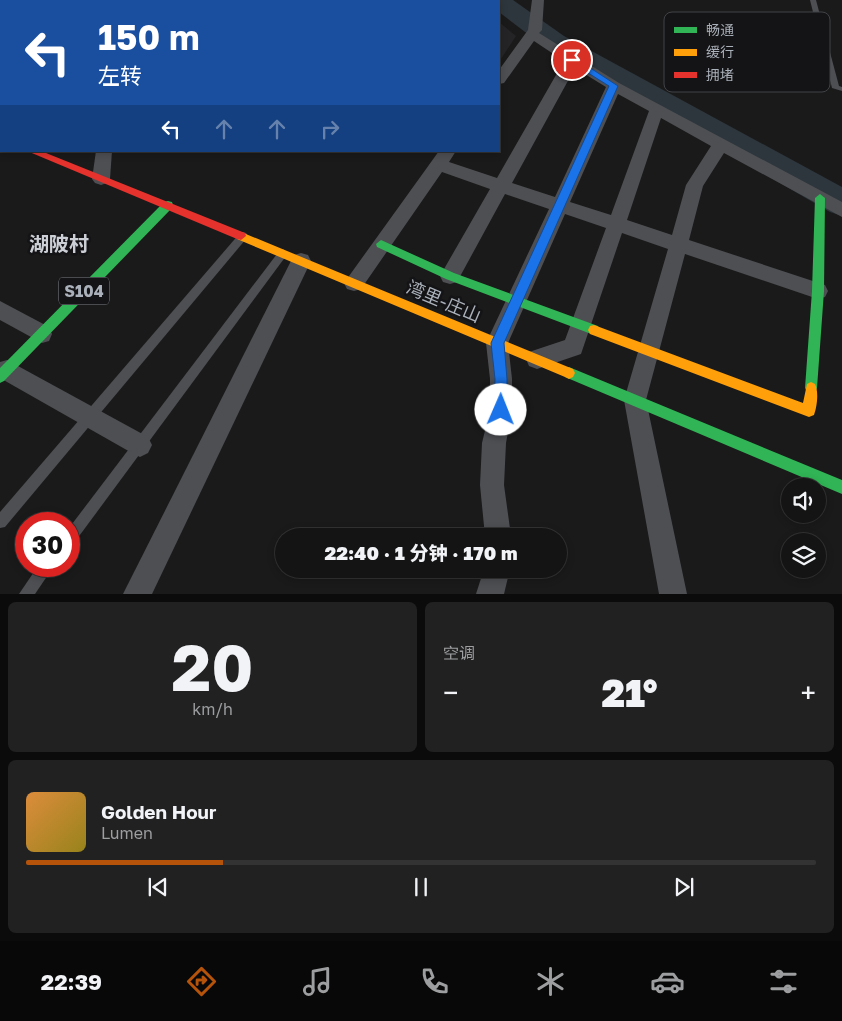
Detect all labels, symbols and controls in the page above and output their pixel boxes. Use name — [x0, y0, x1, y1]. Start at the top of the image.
legend — [664, 12, 830, 92]
text: 150 m — [98, 16, 200, 58]
icon: left — [15, 20, 80, 85]
text: 畅通 — [706, 21, 734, 38]
pin — [551, 39, 593, 81]
text: 缓行 — [706, 43, 734, 60]
icon: arrive — [558, 46, 586, 74]
text: 左转 — [98, 62, 142, 89]
text: 拥堵 — [706, 66, 734, 83]
icon: left — [157, 115, 185, 143]
icon: ahead — [210, 115, 238, 143]
icon: ahead — [263, 115, 291, 143]
icon: right — [316, 115, 344, 143]
district label: 湖陂村 — [29, 231, 89, 255]
street label: 湾里-庄山 — [403, 275, 485, 327]
road number: S104 — [59, 278, 109, 304]
position arrow — [474, 383, 526, 435]
map controls — [781, 478, 826, 578]
button: sound — [781, 478, 826, 523]
speed limit sign: 30 — [15, 512, 80, 577]
button: layers — [781, 533, 826, 578]
text: 22:40 · 1 分钟 · 170 m — [324, 541, 518, 564]
text: 20 — [172, 627, 253, 705]
text: 空调 — [443, 643, 475, 663]
text: 21° — [602, 670, 657, 715]
text: − — [443, 676, 458, 709]
text: + — [801, 676, 816, 709]
text: km/h — [192, 699, 233, 719]
text: Golden Hour — [101, 800, 216, 823]
text: Lumen — [101, 823, 153, 843]
icon: previous — [144, 873, 172, 901]
icon: pause — [407, 873, 435, 901]
icon: next — [670, 873, 698, 901]
icon: directions — [184, 964, 219, 999]
icon: music — [300, 964, 335, 999]
icon: phone — [417, 964, 452, 999]
icon: climate — [533, 964, 568, 999]
icon: car — [650, 964, 685, 999]
icon: filters — [766, 964, 801, 999]
text: 22:39 — [41, 968, 102, 995]

